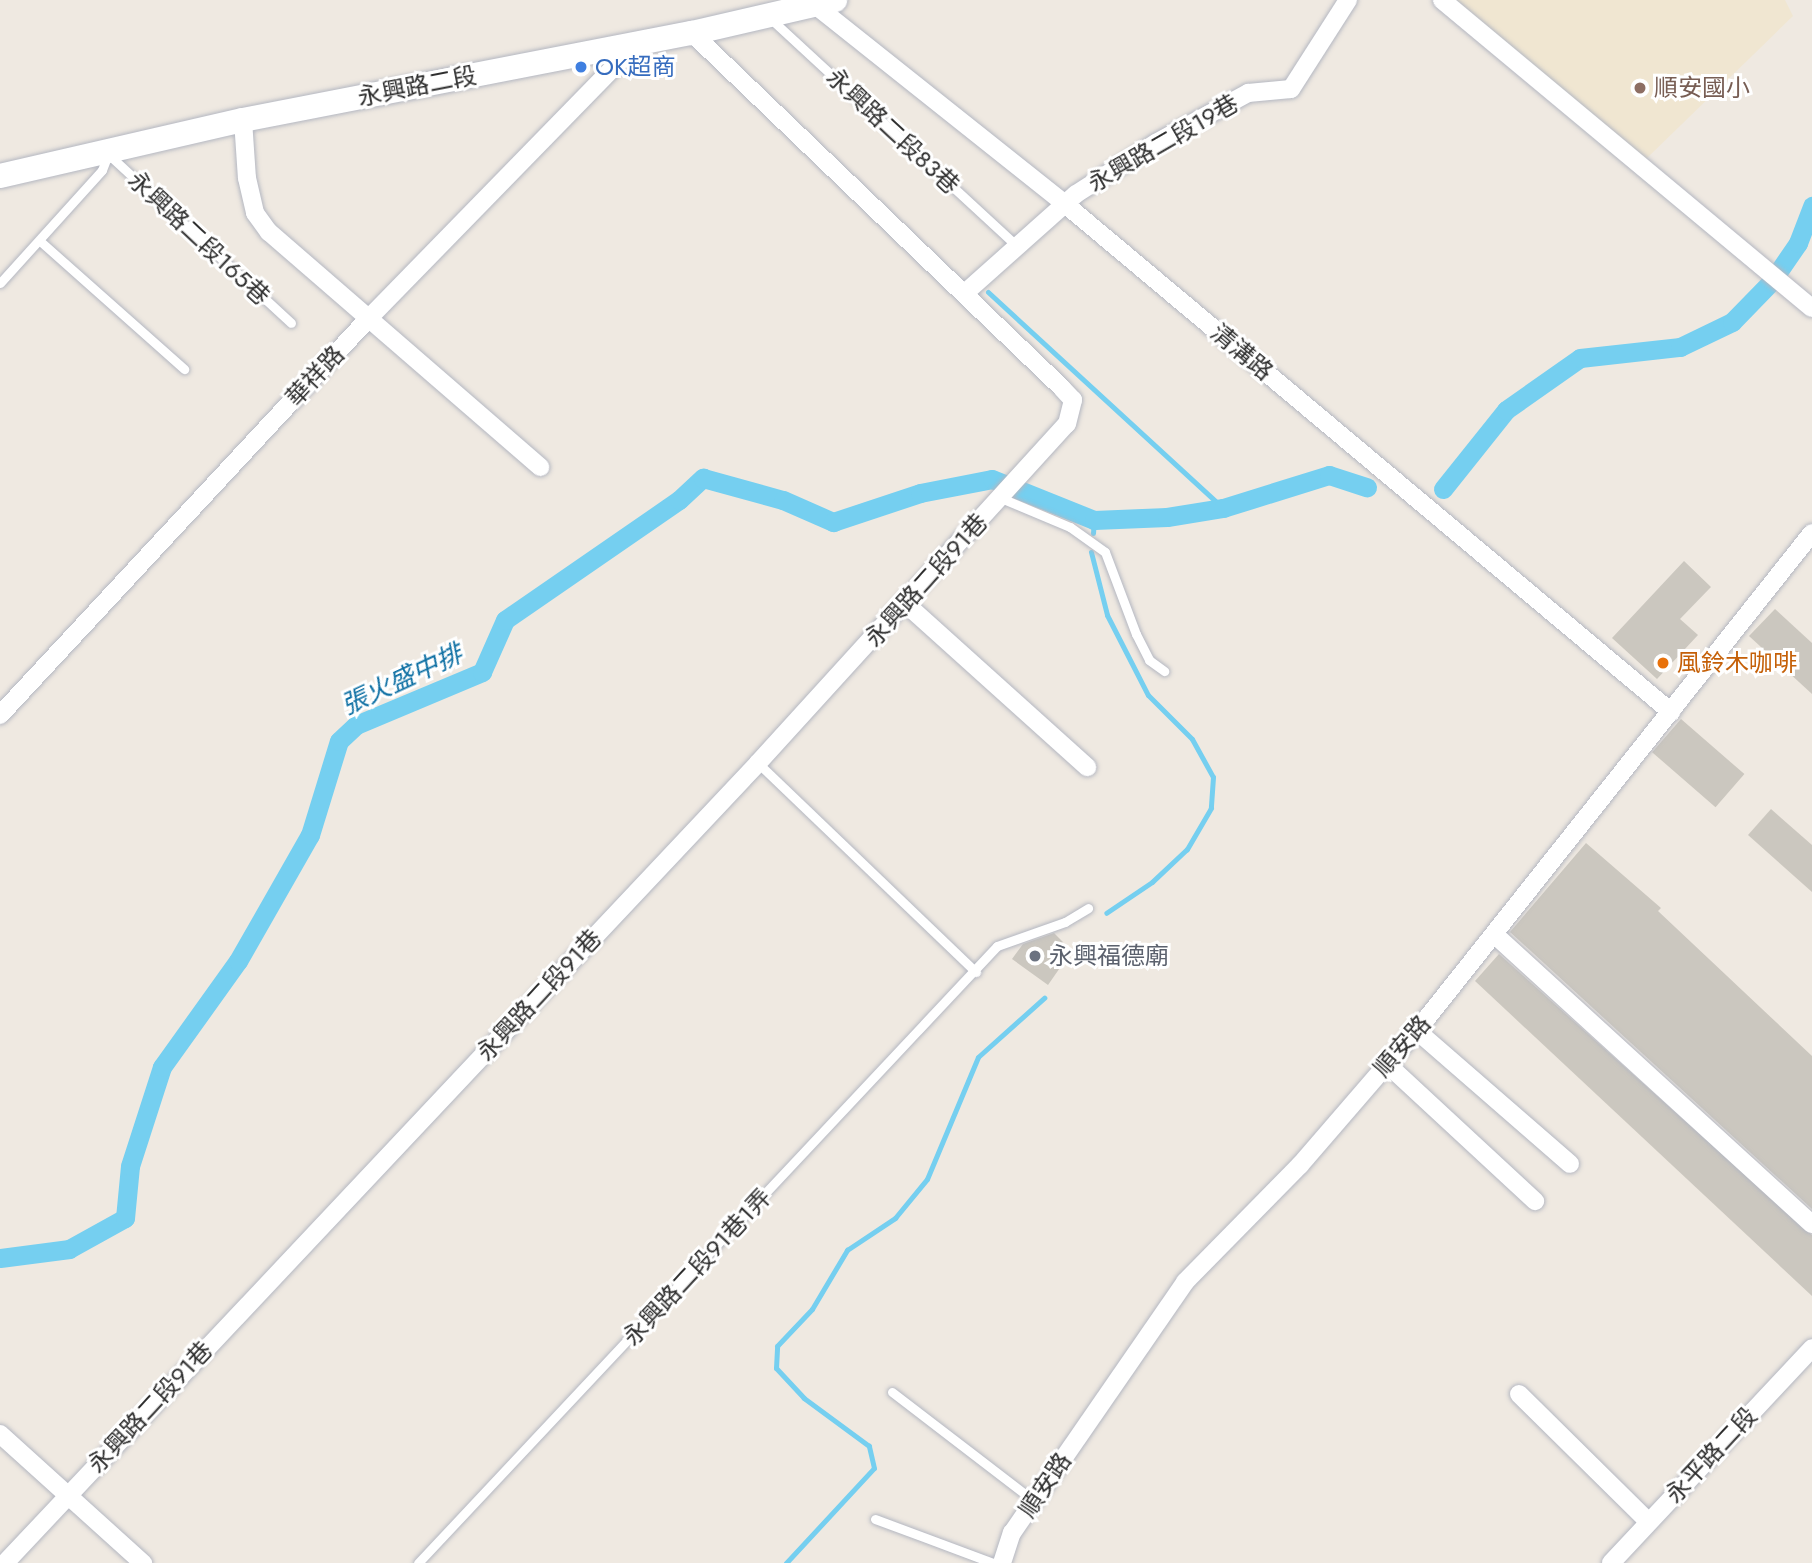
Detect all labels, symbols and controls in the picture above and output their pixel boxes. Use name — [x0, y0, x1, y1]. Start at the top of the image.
place label: OK超商 — [595, 53, 676, 81]
marker: OK超商 — [573, 59, 589, 75]
street label: 永興路二段 — [355, 60, 479, 112]
street label: 永興路二段83巷 — [821, 62, 965, 200]
place label: 順安國小 — [1654, 74, 1750, 102]
marker: 順安國小 — [1632, 80, 1648, 96]
street label: 永興路二段19巷 — [1083, 88, 1243, 198]
street label: 永興路二段165巷 — [123, 165, 275, 311]
street label: 清溝路 — [1205, 318, 1279, 386]
street label: 華祥路 — [280, 340, 350, 412]
street label: 永興路二段91巷 — [859, 508, 993, 652]
water label: 張火盛中排 — [336, 638, 468, 722]
place label: 風鈴木咖啡 — [1677, 649, 1797, 677]
marker: 風鈴木咖啡 — [1655, 655, 1671, 671]
street label: 永興路二段91巷 — [471, 924, 607, 1066]
place label: 永興福德廟 — [1049, 942, 1169, 970]
marker: 永興福德廟 — [1027, 948, 1043, 964]
street label: 順安路 — [1368, 1009, 1436, 1083]
street label: 永興路二段91巷1弄 — [617, 1183, 777, 1351]
street label: 永興路二段91巷 — [82, 1336, 218, 1478]
street label: 永平路二段 — [1660, 1401, 1762, 1509]
street label: 順安路 — [1013, 1447, 1077, 1523]

